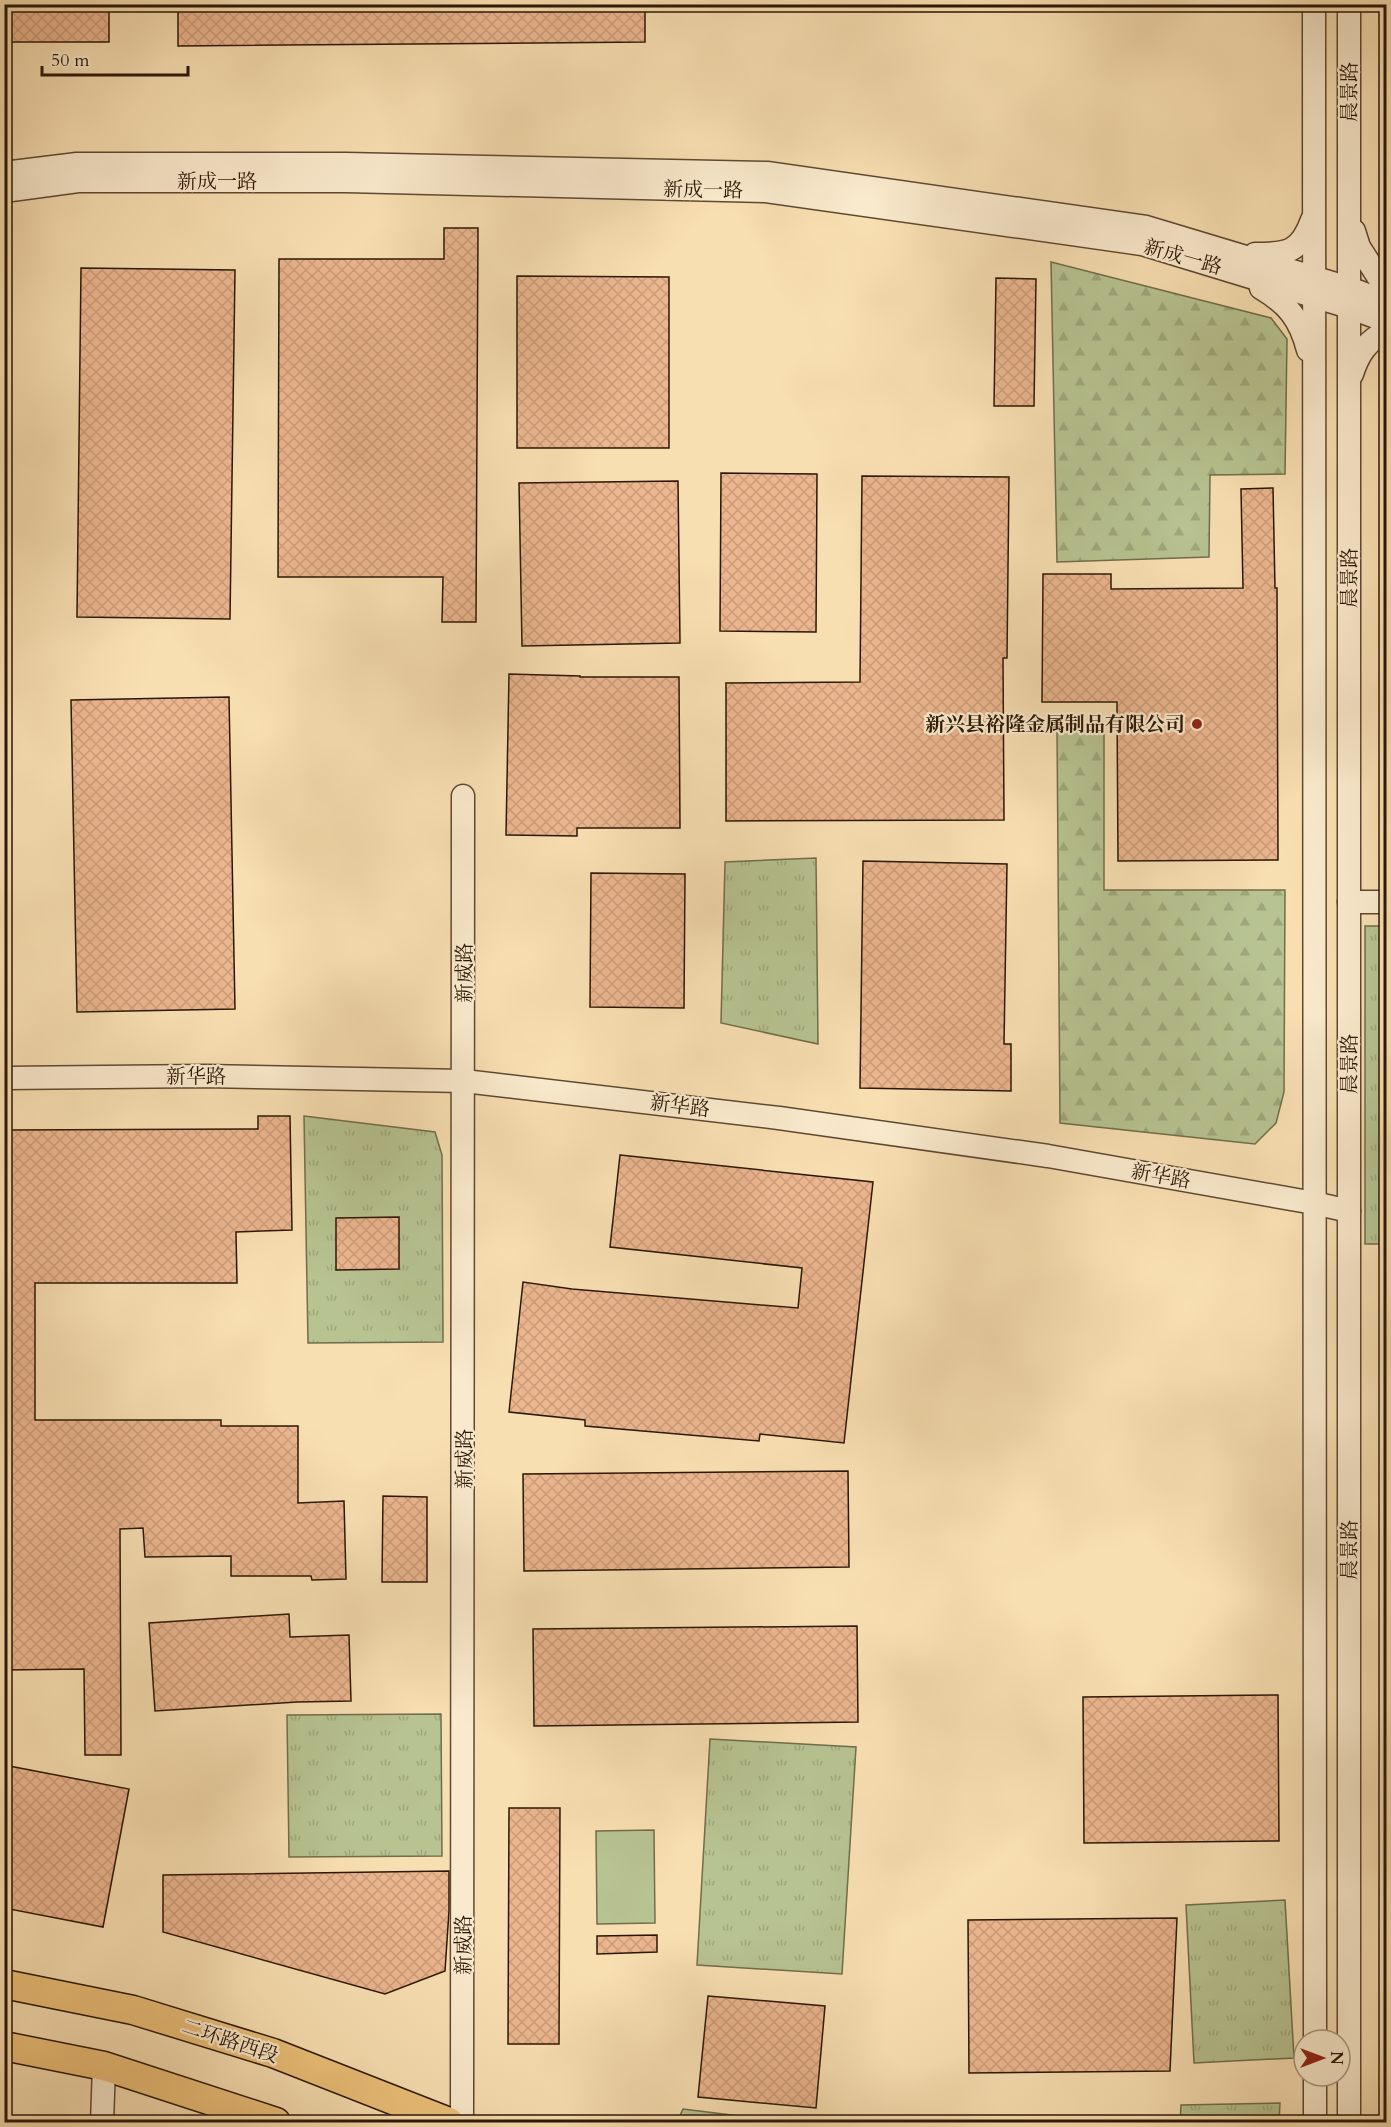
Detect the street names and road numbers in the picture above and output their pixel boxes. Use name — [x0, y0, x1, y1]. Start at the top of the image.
street label: 晨景路 — [1336, 62, 1363, 122]
street label: 新成一路 — [177, 168, 257, 195]
street label: 新成一路 — [663, 176, 743, 204]
street label: 新成一路 — [1141, 233, 1225, 281]
street label: 晨景路 — [1336, 548, 1363, 608]
street label: 新威路 — [451, 943, 478, 1003]
street label: 晨景路 — [1336, 1034, 1363, 1094]
street label: 新华路 — [166, 1063, 226, 1090]
street label: 新华路 — [649, 1089, 711, 1123]
street label: 新华路 — [1129, 1157, 1193, 1195]
street label: 新威路 — [451, 1429, 478, 1489]
street label: 晨景路 — [1336, 1520, 1363, 1580]
street label: 新威路 — [450, 1915, 477, 1975]
street label: 二环路西段 — [178, 2013, 282, 2069]

